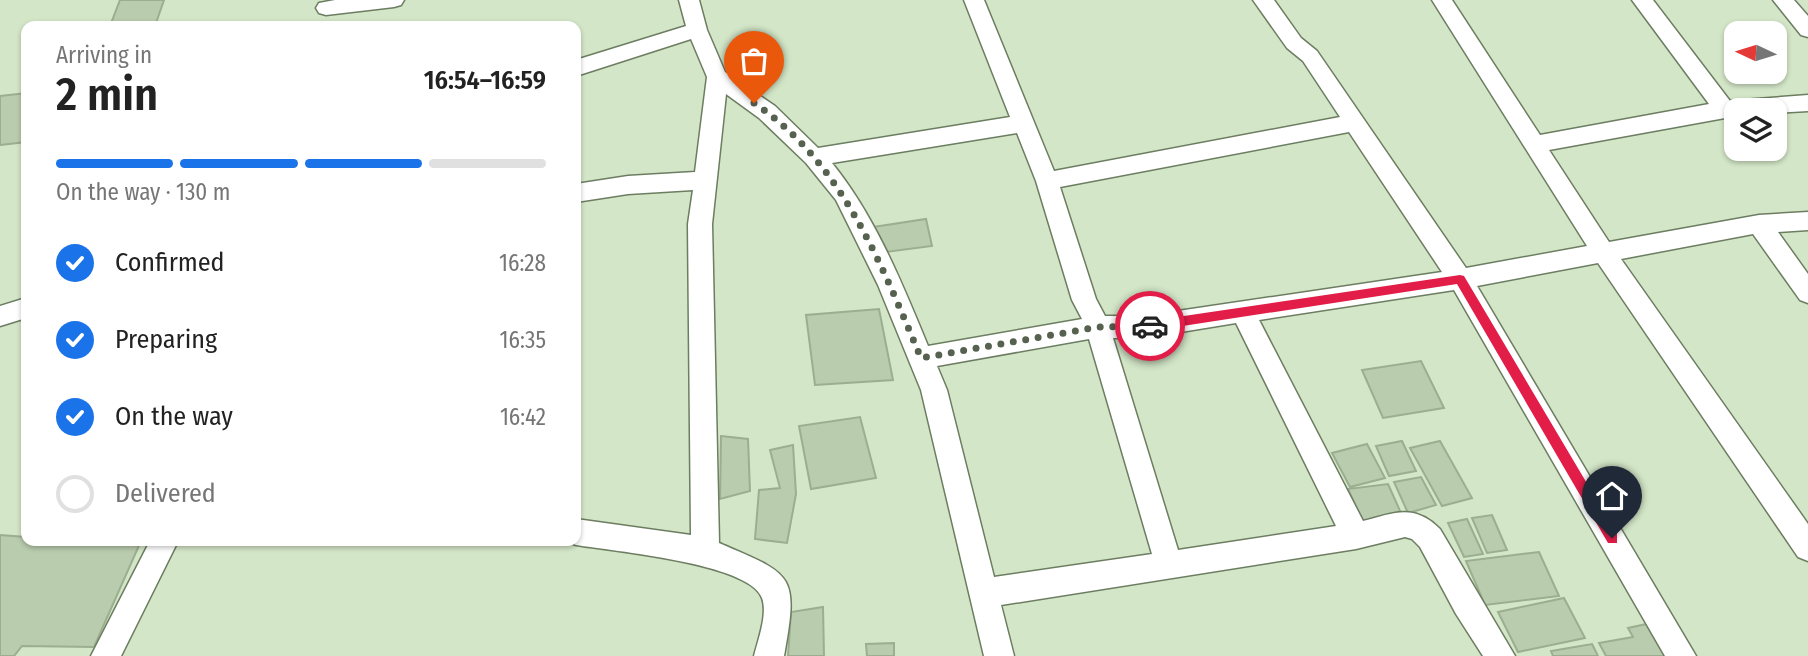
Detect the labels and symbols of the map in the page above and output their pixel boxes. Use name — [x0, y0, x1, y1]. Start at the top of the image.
north arrow — [1724, 21, 1787, 84]
pin — [724, 31, 784, 103]
courier — [1115, 291, 1185, 361]
pin — [1582, 466, 1642, 538]

